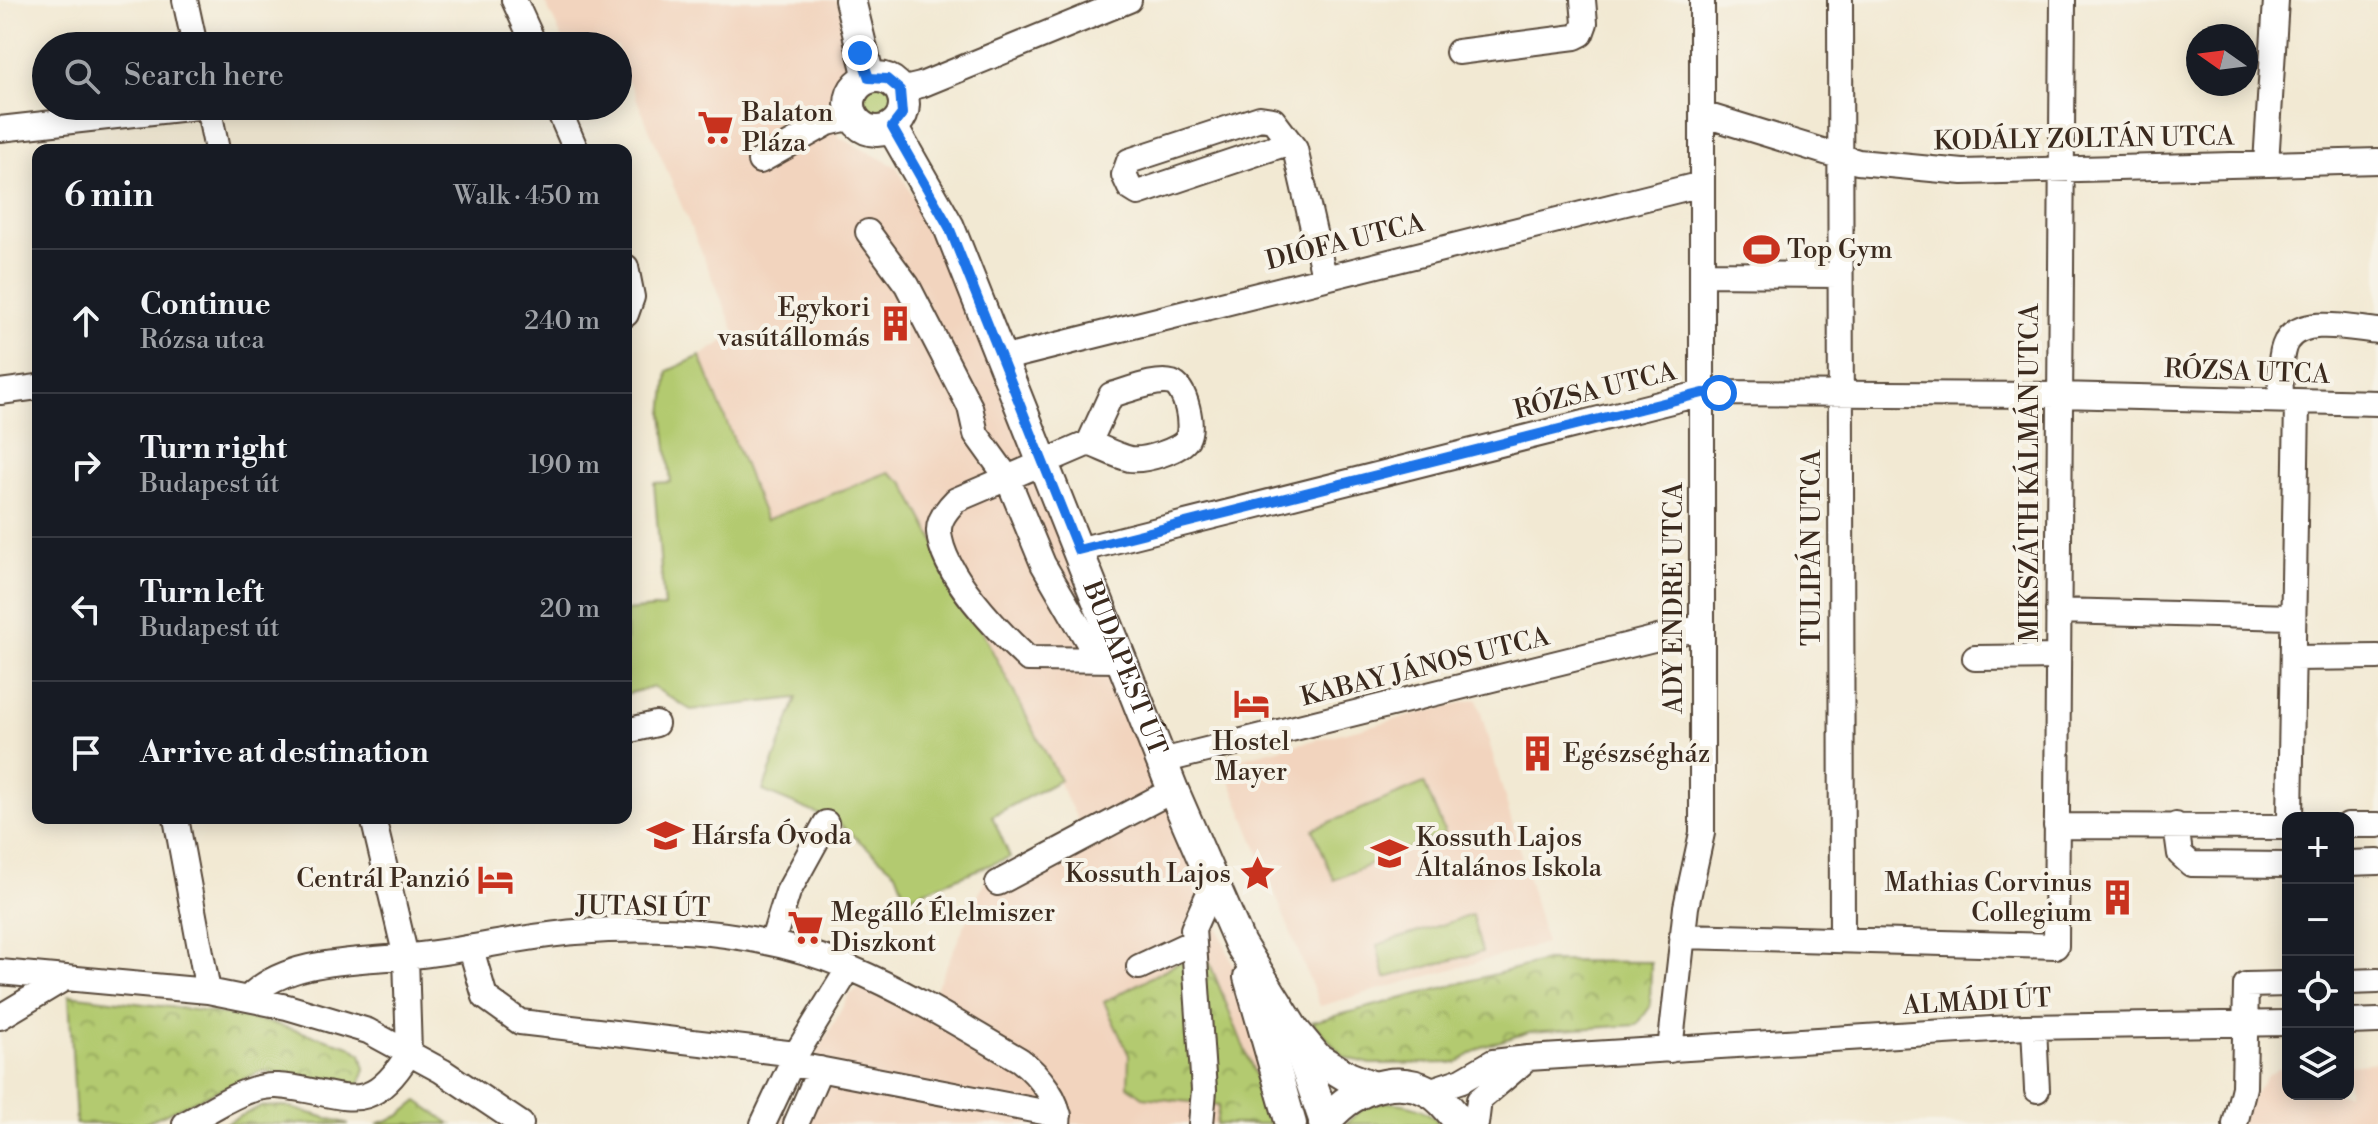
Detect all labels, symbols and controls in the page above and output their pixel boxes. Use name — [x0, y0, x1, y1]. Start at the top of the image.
north arrow — [2186, 24, 2258, 96]
search box — [32, 32, 632, 120]
route end — [842, 35, 878, 71]
icon: search — [60, 54, 104, 98]
text: Search here — [124, 57, 284, 95]
place label: Balaton Pláza — [741, 97, 833, 159]
supermarket icon: Balaton Pláza — [697, 109, 735, 147]
street label: KODÁLY ZOLTÁN UTCA — [1933, 118, 2236, 158]
text: 6 min — [64, 175, 154, 217]
text: Walk · 450 m — [453, 180, 600, 212]
street label: DIÓFA UTCA — [1262, 205, 1429, 277]
sports icon: Top Gym — [1742, 231, 1780, 269]
place label: Top Gym — [1787, 234, 1893, 266]
text: Continue — [140, 286, 271, 324]
place label: Egykori vasútállomás — [717, 292, 870, 354]
icon: ahead — [64, 299, 108, 343]
street label: MIKSZÁTH KÁLMÁN UTCA — [2012, 302, 2046, 642]
building icon: Egykori vasútállomás — [877, 304, 915, 342]
text: 240 m — [524, 305, 600, 337]
text: Rózsa utca — [140, 324, 265, 356]
street label: RÓZSA UTCA — [2163, 351, 2332, 391]
street label: RÓZSA UTCA — [1510, 353, 1681, 427]
route start — [1701, 375, 1737, 411]
text: Turn right — [140, 430, 287, 468]
icon: right — [64, 443, 108, 487]
text: 190 m — [529, 449, 600, 481]
street label: TULIPÁN UTCA — [1794, 449, 1828, 646]
text: Budapest út — [140, 468, 279, 500]
street label: ADY ENDRE UTCA — [1658, 481, 1690, 715]
text: Turn left — [140, 574, 264, 612]
street label: BUDAPEST ÚT — [1075, 575, 1174, 760]
icon: left — [64, 587, 108, 631]
text: 20 m — [540, 593, 600, 625]
text: Budapest út — [140, 612, 279, 644]
street label: KABAY JÁNOS UTCA — [1297, 618, 1554, 713]
hotel icon: Hostel Mayer — [1232, 684, 1270, 722]
place label: Hostel Mayer — [1213, 726, 1290, 788]
icon: arrive — [64, 731, 108, 775]
text: Arrive at destination — [140, 734, 429, 772]
building icon: Egészségház — [1518, 735, 1556, 773]
place label: Egészségház — [1563, 738, 1710, 770]
map controls — [2282, 812, 2354, 1100]
button: + — [2282, 812, 2354, 884]
school or university icon: Hársfa Óvoda — [647, 817, 685, 855]
place label: Hársfa Óvoda — [692, 818, 853, 852]
place label: Kossuth Lajos Általános Iskola — [1415, 822, 1603, 884]
school or university icon: Kossuth Lajos Általános Iskola — [1371, 834, 1409, 872]
place icon: Kossuth Lajos — [1238, 855, 1276, 893]
place label: Kossuth Lajos — [1065, 858, 1231, 890]
hotel icon: Centrál Panzió — [477, 860, 515, 898]
place label: Centrál Panzió — [296, 863, 470, 895]
place label: Mathias Corvinus Collegium — [1884, 867, 2092, 929]
building icon: Mathias Corvinus Collegium — [2099, 879, 2137, 917]
button: − — [2282, 884, 2354, 956]
street label: JUTASI ÚT — [575, 888, 710, 924]
place label: Megálló Élelmiszer Diszkont — [831, 895, 1055, 959]
supermarket icon: Megálló Élelmiszer Diszkont — [786, 909, 824, 947]
button: locate — [2282, 956, 2354, 1028]
street label: ALMÁDI ÚT — [1901, 980, 2052, 1022]
button: layers — [2282, 1028, 2354, 1100]

